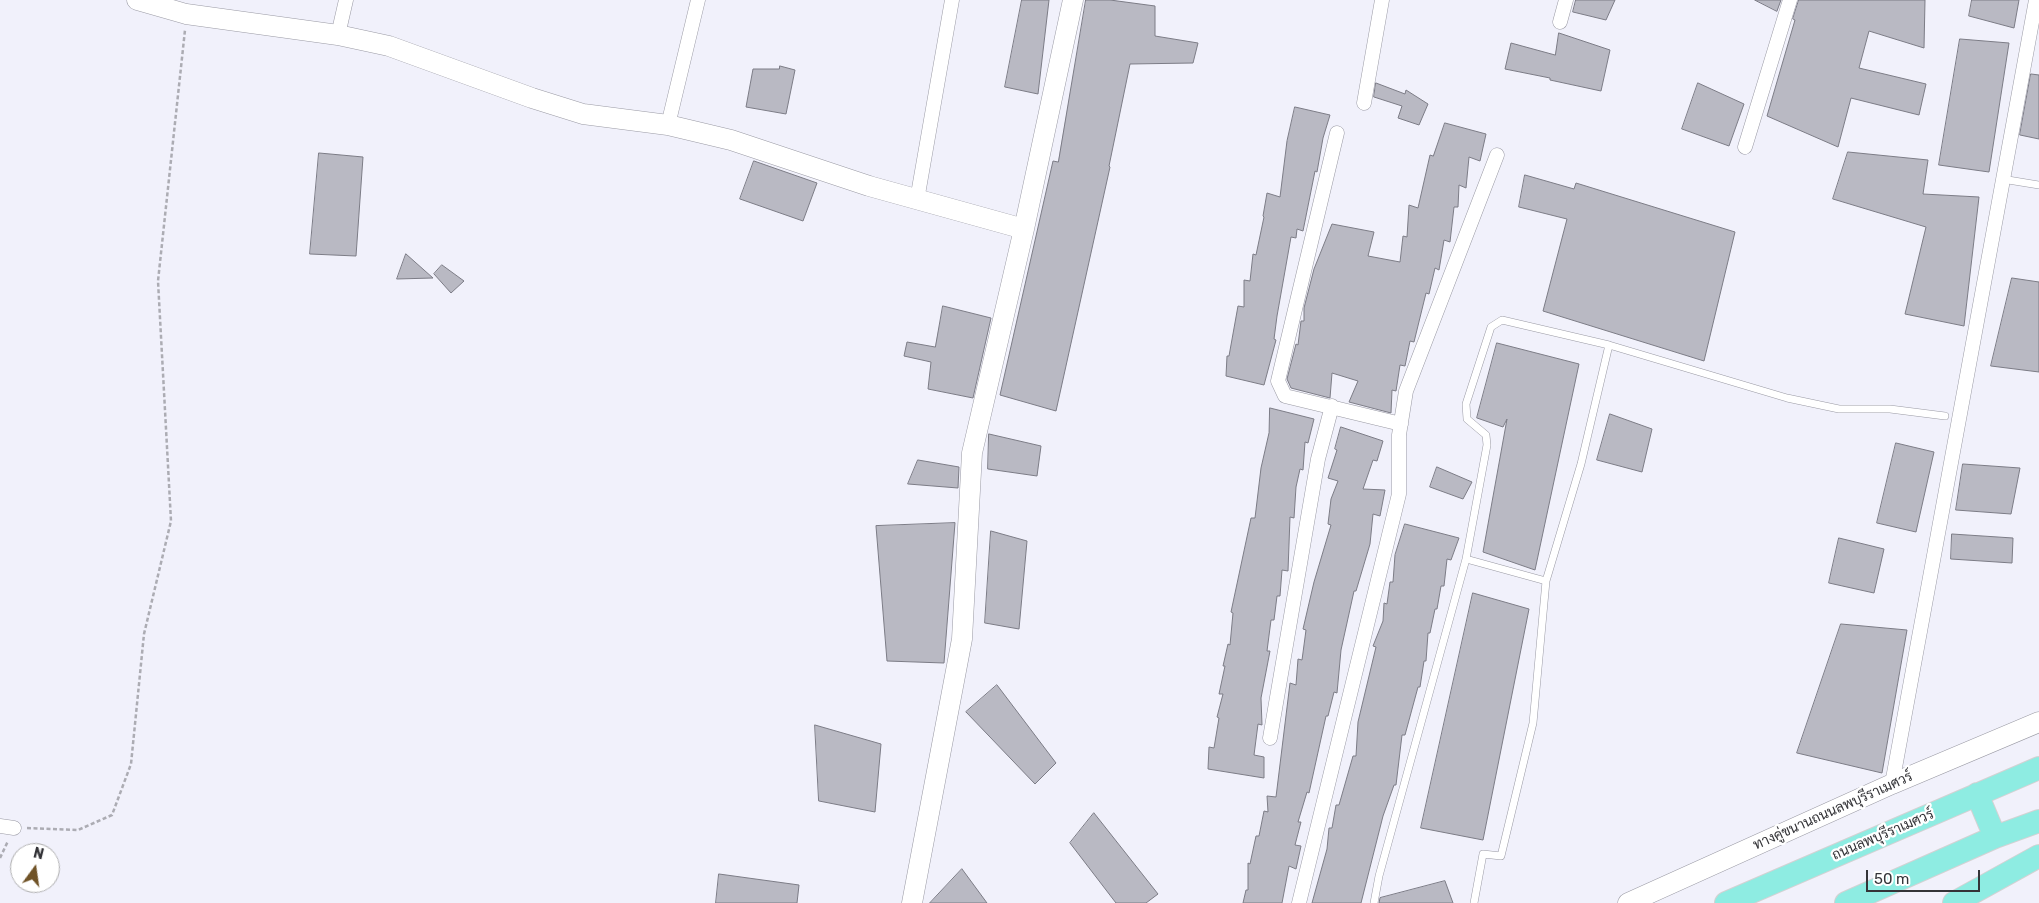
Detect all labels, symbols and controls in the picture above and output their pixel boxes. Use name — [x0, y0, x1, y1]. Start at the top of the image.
street label: ทางคู่ขนานถนนลพบุรีราเมศวร์ — [1751, 768, 1915, 854]
street label: ถนนลพบุรีราเมศวร์ — [1830, 806, 1936, 864]
north arrow — [10, 843, 60, 893]
text: N — [32, 844, 45, 863]
scale bar — [1869, 860, 1983, 892]
text: 50 m — [1874, 870, 1909, 888]

